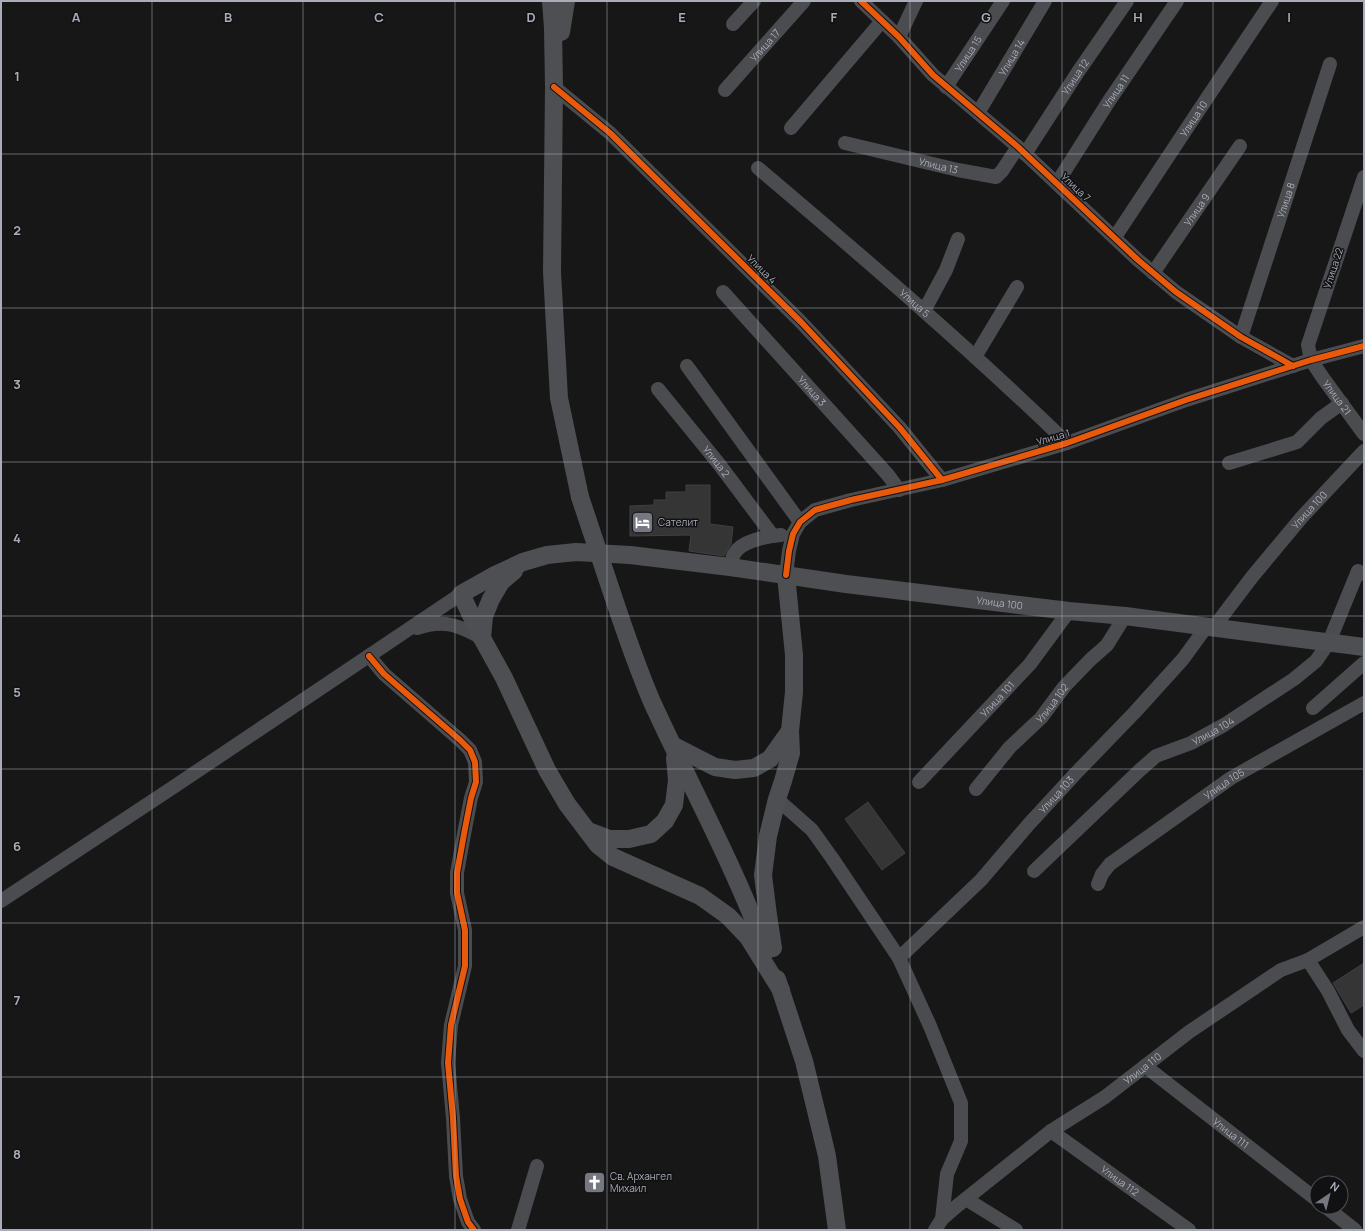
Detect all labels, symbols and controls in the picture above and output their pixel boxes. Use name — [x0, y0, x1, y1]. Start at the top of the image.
text: A — [72, 8, 81, 26]
text: B — [224, 8, 232, 26]
text: C — [374, 8, 384, 26]
text: D — [526, 8, 536, 26]
text: E — [678, 8, 686, 26]
text: F — [831, 8, 838, 26]
text: G — [981, 8, 991, 26]
text: H — [1133, 8, 1143, 26]
text: I — [1287, 8, 1291, 26]
street label: Улица 17 — [746, 26, 783, 65]
street label: Улица 15 — [951, 33, 985, 74]
street label: Улица 14 — [995, 36, 1028, 78]
street label: Улица 12 — [1058, 56, 1092, 97]
text: 1 — [14, 67, 20, 85]
street label: Улица 11 — [1099, 71, 1132, 111]
street label: Улица 10 — [1176, 98, 1210, 139]
street label: Улица 13 — [917, 154, 960, 177]
street label: Улица 7 — [1058, 170, 1094, 204]
street label: Улица 8 — [1273, 180, 1298, 220]
street label: Улица 9 — [1180, 190, 1213, 229]
text: 2 — [13, 221, 21, 239]
street label: Улица 22 — [1320, 246, 1346, 290]
street label: Улица 4 — [744, 251, 780, 287]
street label: Улица 5 — [897, 286, 933, 320]
street label: Улица 3 — [795, 373, 829, 409]
text: 3 — [13, 375, 21, 393]
street label: Улица 21 — [1320, 377, 1355, 418]
street label: Улица 1 — [1034, 425, 1072, 449]
street label: Улица 2 — [700, 443, 733, 480]
street label: Улица 100 — [1288, 488, 1330, 532]
hotel icon: Сателит — [630, 509, 656, 535]
place label: Сателит — [658, 515, 698, 529]
text: 4 — [13, 529, 21, 547]
street label: Улица 100 — [976, 593, 1024, 612]
street label: Улица 101 — [977, 678, 1017, 720]
street label: Улица 102 — [1033, 680, 1071, 726]
text: 5 — [13, 683, 21, 701]
street label: Улица 104 — [1189, 713, 1237, 748]
street label: Улица 105 — [1201, 765, 1247, 802]
street label: Улица 103 — [1035, 773, 1077, 816]
text: 6 — [13, 837, 21, 855]
text: 7 — [14, 991, 21, 1009]
street label: Улица 110 — [1120, 1049, 1164, 1087]
street label: Улица 111 — [1210, 1114, 1252, 1152]
text: 8 — [13, 1145, 21, 1163]
street label: Улица 112 — [1098, 1162, 1142, 1199]
church icon: Св. Архангел Михаил — [581, 1169, 607, 1195]
place label: Св. Архангел Михаил — [610, 1169, 672, 1195]
north arrow — [1309, 1175, 1349, 1215]
text: N — [1327, 1178, 1343, 1195]

